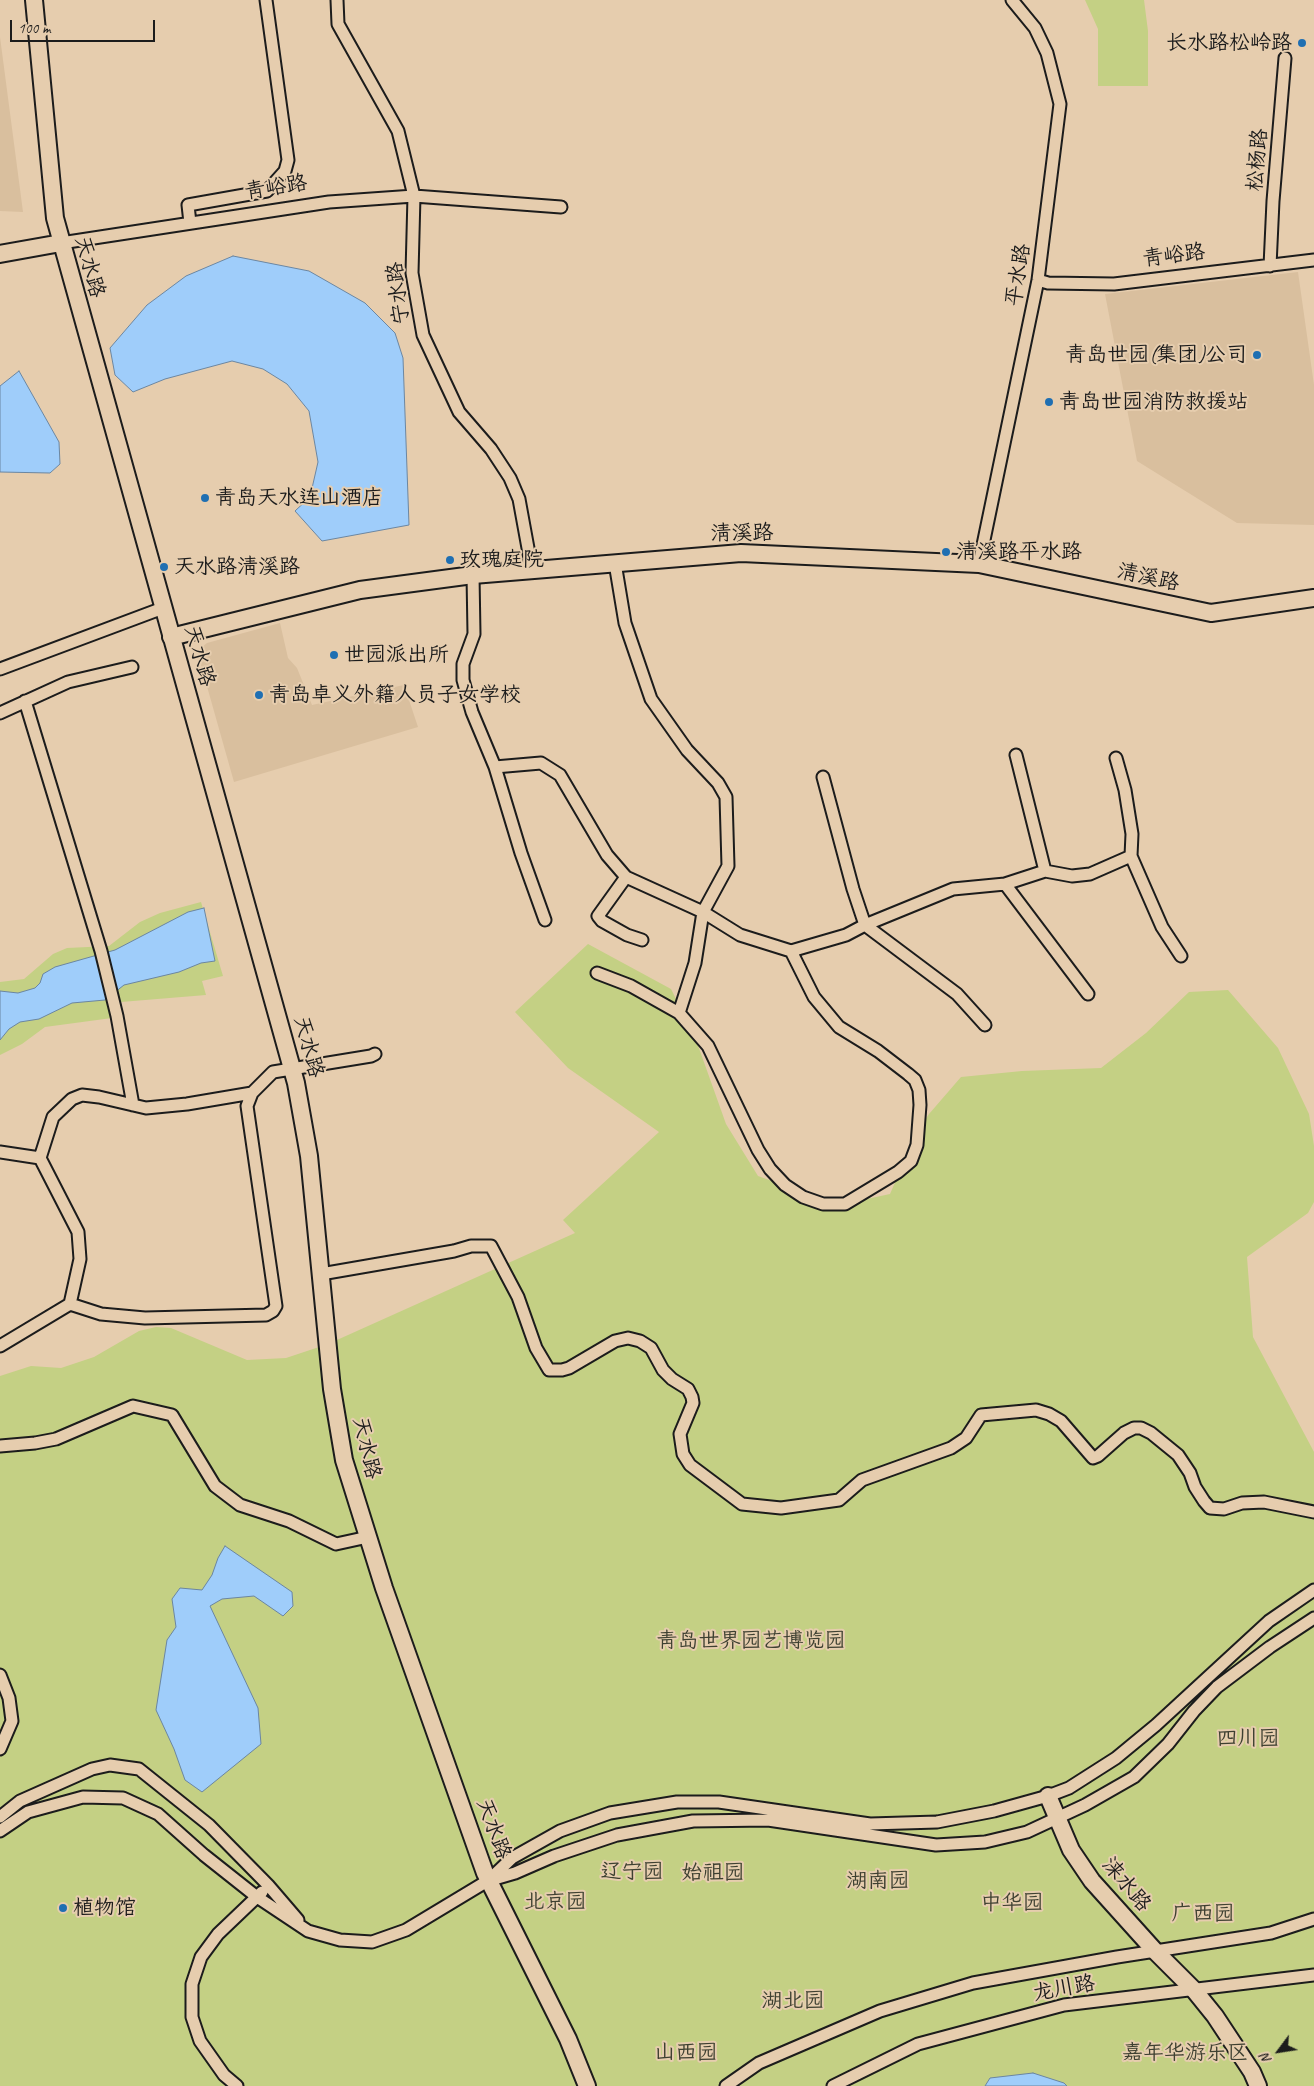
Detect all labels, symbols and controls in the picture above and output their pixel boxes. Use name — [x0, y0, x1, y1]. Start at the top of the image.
scale bar — [12, 10, 158, 42]
text: 100 m — [18, 19, 50, 38]
place label: 长水路松岭路 — [1166, 30, 1292, 56]
marker: 长水路松岭路 — [1296, 37, 1308, 49]
street label: 松杨路 — [1243, 128, 1273, 192]
street label: 青峪路 — [243, 171, 309, 205]
street label: 天水路 — [69, 233, 109, 301]
street label: 青峪路 — [1141, 240, 1207, 272]
street label: 平水路 — [1002, 242, 1036, 308]
street label: 宁水路 — [383, 260, 415, 326]
place label: 青岛世园(集团)公司 — [1065, 342, 1247, 368]
marker: 青岛世园(集团)公司 — [1251, 349, 1263, 361]
place label: 青岛世园消防救援站 — [1059, 389, 1248, 415]
marker: 青岛世园消防救援站 — [1043, 396, 1055, 408]
place label: 青岛天水连山酒店 — [215, 485, 383, 511]
marker: 青岛天水连山酒店 — [199, 492, 211, 504]
street label: 清溪路 — [710, 521, 774, 547]
place label: 清溪路平水路 — [956, 539, 1082, 565]
marker: 清溪路平水路 — [940, 546, 952, 558]
place label: 玫瑰庭院 — [460, 547, 544, 573]
place label: 天水路清溪路 — [174, 554, 300, 580]
marker: 玫瑰庭院 — [444, 554, 456, 566]
street label: 清溪路 — [1115, 559, 1181, 597]
marker: 天水路清溪路 — [158, 561, 170, 573]
street label: 天水路 — [178, 622, 220, 690]
place label: 世园派出所 — [344, 642, 449, 668]
marker: 世园派出所 — [328, 649, 340, 661]
place label: 青岛卓义外籍人员子女学校 — [269, 682, 521, 708]
marker: 青岛卓义外籍人员子女学校 — [253, 689, 265, 701]
street label: 天水路 — [288, 1013, 328, 1081]
street label: 天水路 — [347, 1414, 385, 1482]
park label: 青岛世界园艺博览园 — [657, 1628, 845, 1654]
park label: 四川园 — [1217, 1726, 1279, 1752]
street label: 天水路 — [470, 1795, 516, 1863]
street label: 涞水路 — [1096, 1853, 1156, 1917]
park label: 辽宁园 — [601, 1859, 663, 1885]
park label: 始祖园 — [682, 1860, 744, 1886]
park label: 湖南园 — [847, 1868, 909, 1894]
park label: 北京园 — [524, 1889, 586, 1915]
park label: 中华园 — [981, 1890, 1043, 1916]
place label: 植物馆 — [73, 1895, 136, 1921]
park label: 广西园 — [1172, 1901, 1234, 1927]
marker: 植物馆 — [57, 1902, 69, 1914]
street label: 龙川路 — [1031, 1971, 1097, 2007]
park label: 湖北园 — [762, 1988, 824, 2014]
north arrow — [1254, 2026, 1304, 2076]
park label: 山西园 — [655, 2040, 717, 2066]
park label: 嘉年华游乐区 — [1122, 2040, 1248, 2066]
text: N — [1256, 2051, 1275, 2067]

